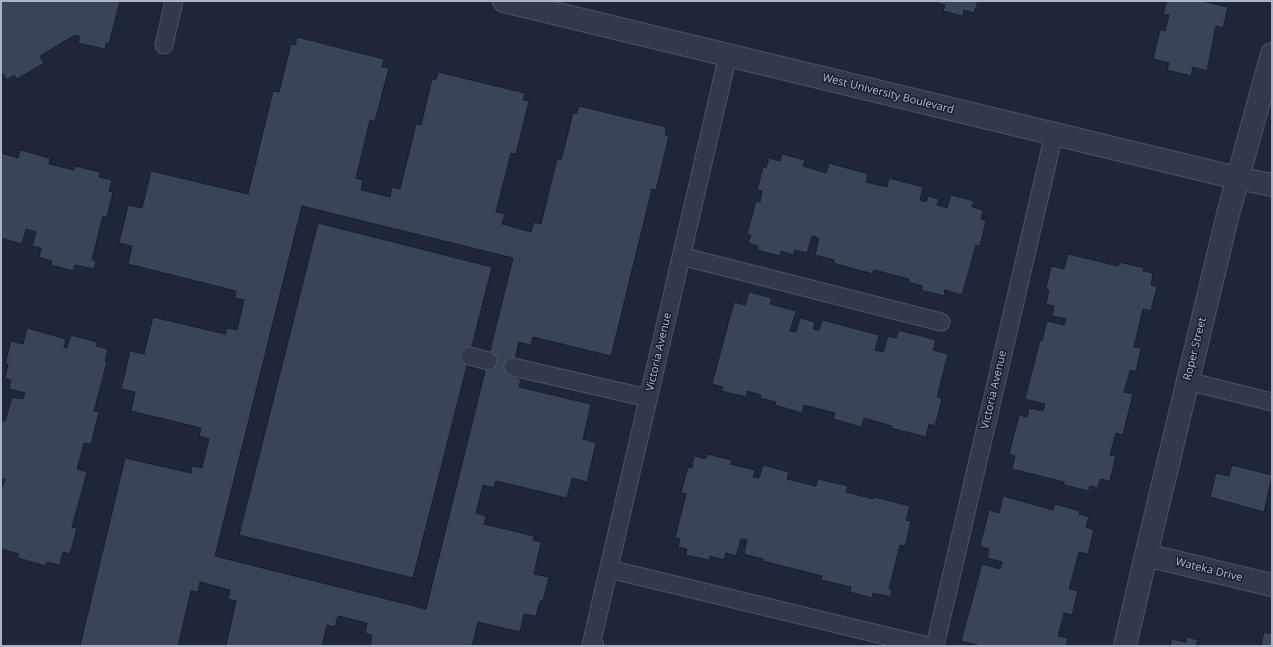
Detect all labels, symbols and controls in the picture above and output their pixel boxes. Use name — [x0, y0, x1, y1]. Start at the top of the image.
street label: West University Boulevard — [821, 71, 955, 117]
street label: Victoria Avenue — [644, 311, 674, 393]
street label: Roper Street — [1181, 316, 1209, 382]
street label: Victoria Avenue — [979, 349, 1009, 431]
street label: Wateka Drive — [1174, 555, 1244, 585]

